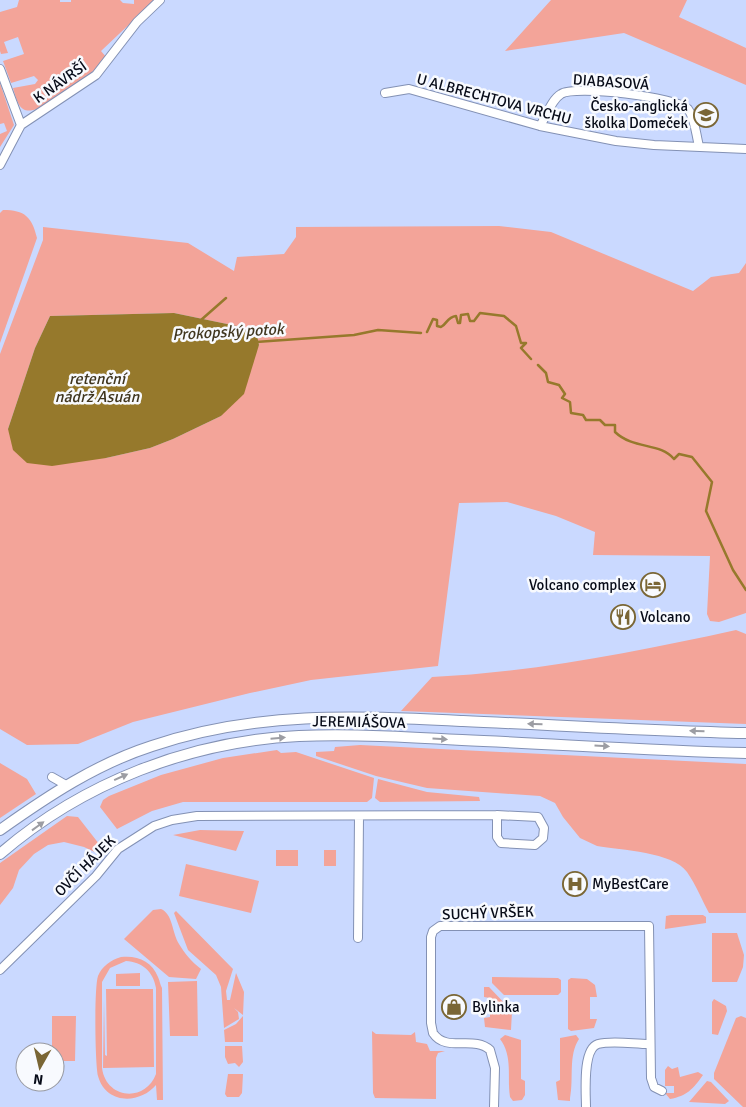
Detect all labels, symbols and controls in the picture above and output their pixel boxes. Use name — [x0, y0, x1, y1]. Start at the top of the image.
street label: K NÁVRŠÍ — [29, 56, 91, 107]
street label: DIABASOVÁ — [572, 69, 650, 94]
street label: U ALBRECHTOVA VRCHU — [415, 70, 573, 128]
place label: Česko-anglická školka Domeček — [585, 96, 688, 132]
school or university icon: Česko-anglická školka Domeček — [693, 102, 719, 128]
water label: Prokopský potok — [172, 319, 286, 345]
water label: retenční nádrž Asuán — [55, 369, 140, 407]
hotel icon: Volcano complex — [640, 572, 666, 598]
place label: Volcano complex — [529, 576, 636, 594]
restaurant icon: Volcano — [610, 604, 636, 630]
place label: Volcano — [640, 608, 691, 626]
street label: JEREMIÁŠOVA — [312, 711, 406, 732]
one-way arrow — [527, 720, 543, 728]
one-way arrow — [689, 727, 705, 735]
one-way arrow — [270, 733, 286, 741]
one-way arrow — [432, 735, 448, 743]
one-way arrow — [595, 743, 611, 751]
one-way arrow — [114, 773, 128, 781]
one-way arrow — [31, 821, 45, 831]
street label: OVČÍ HÁJEK — [50, 831, 119, 900]
hospital icon: MyBestCare — [562, 871, 588, 897]
place label: MyBestCare — [592, 875, 669, 893]
street label: SUCHÝ VRŠEK — [442, 901, 534, 924]
shop icon: Bylinka — [441, 994, 467, 1020]
place label: Bylinka — [472, 998, 520, 1016]
north arrow — [15, 1042, 65, 1092]
text: N — [32, 1070, 44, 1088]

